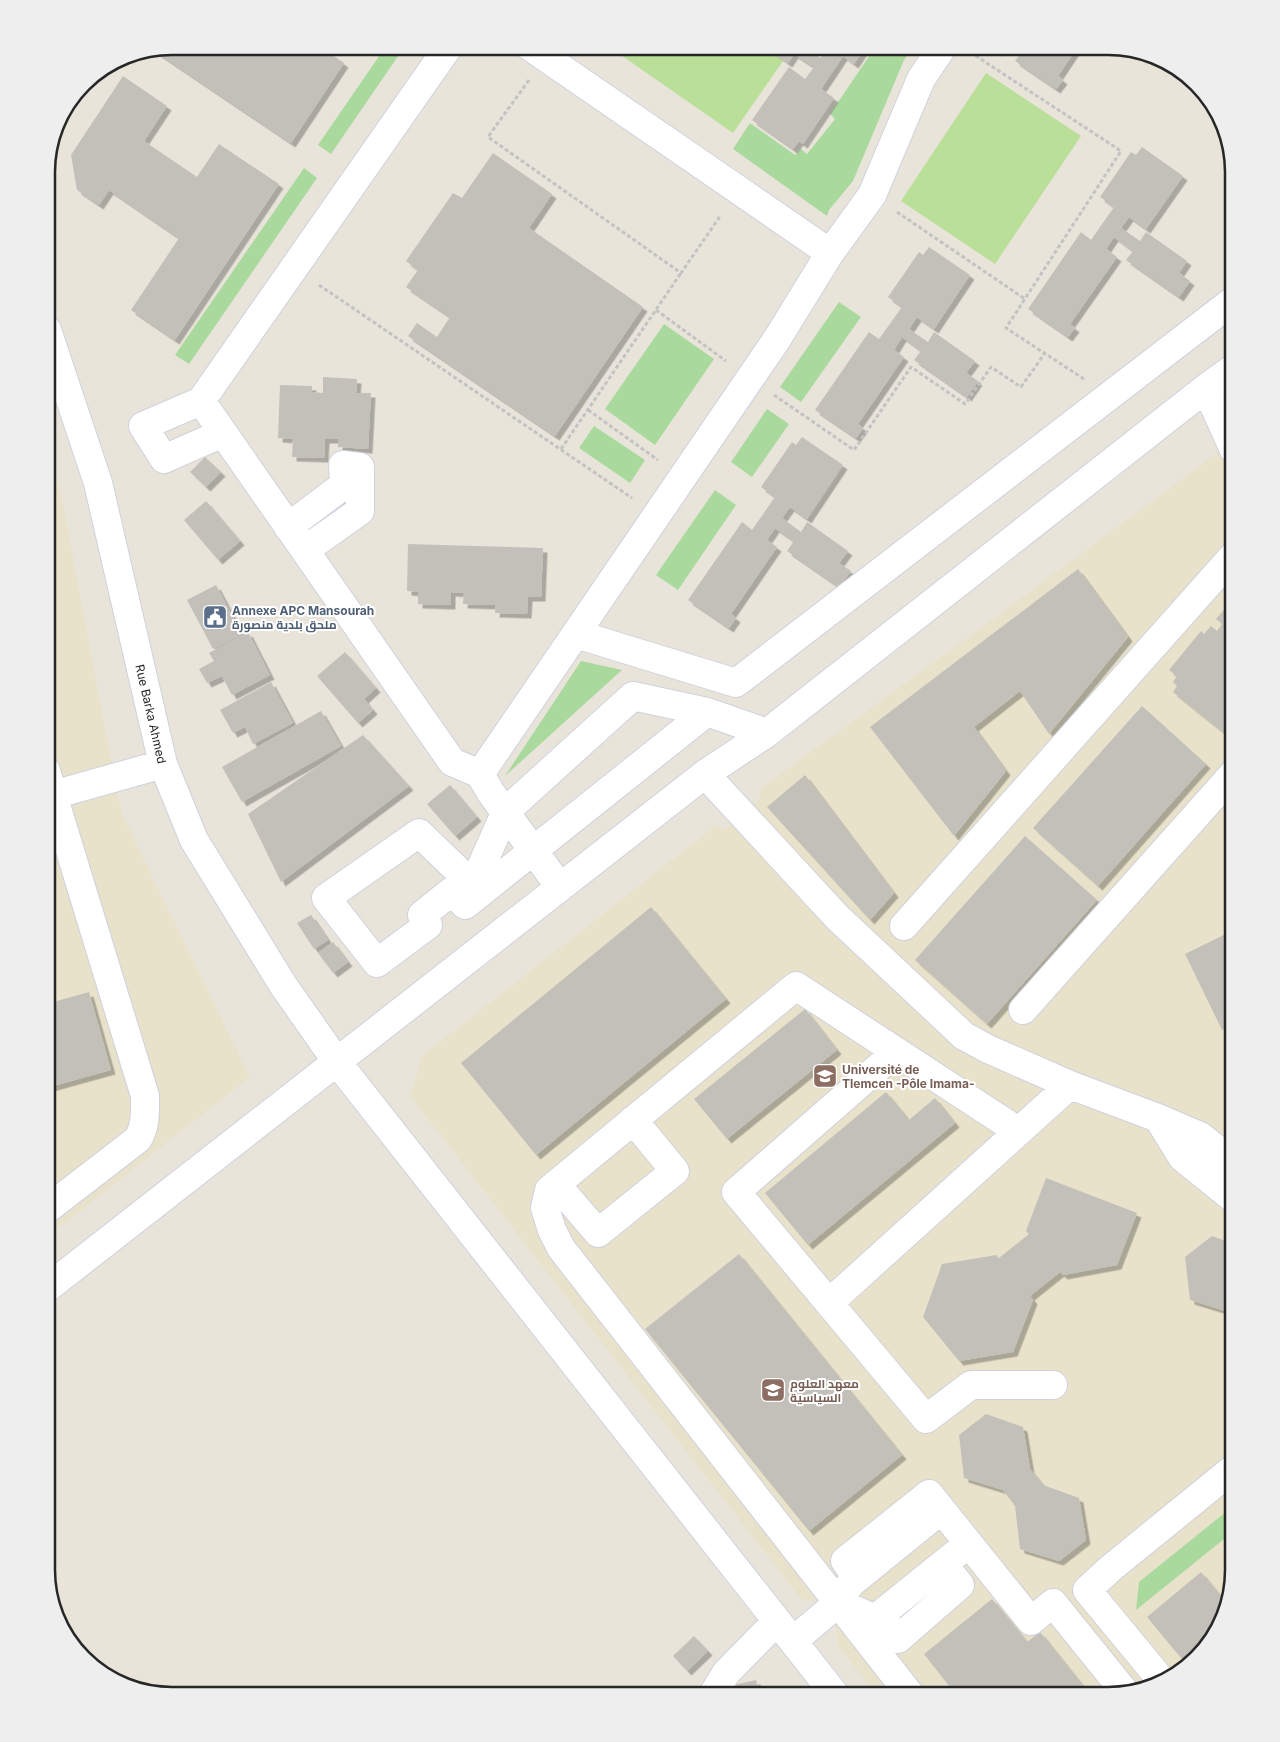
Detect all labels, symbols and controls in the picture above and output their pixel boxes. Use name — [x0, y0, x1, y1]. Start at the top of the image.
place label: Annexe APC Mansourah ملحق بلدية منصورة — [232, 603, 374, 633]
public building icon: Annexe APC Mansourah ملحق بلدية منصورة — [202, 604, 228, 630]
street label: Rue Barka Ahmed — [132, 663, 170, 765]
place label: Université de Tlemcen -Pôle Imama- — [842, 1062, 975, 1091]
school or university icon: Université de Tlemcen -Pôle Imama- — [812, 1063, 838, 1089]
place label: معهد العلوم السياسية — [790, 1376, 859, 1405]
school or university icon: معهد العلوم السياسية — [760, 1377, 786, 1403]

